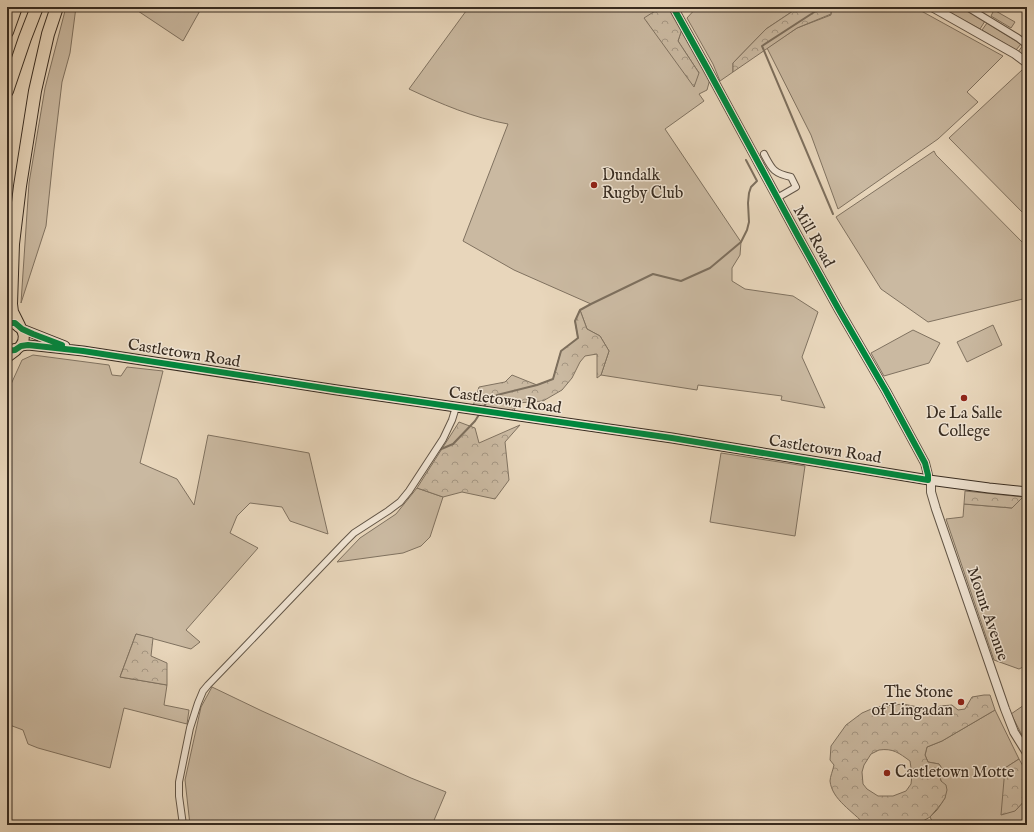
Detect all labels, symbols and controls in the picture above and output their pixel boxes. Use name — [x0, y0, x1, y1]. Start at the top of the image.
place label: Dundalk Rugby Club — [602, 166, 684, 204]
marker: Dundalk Rugby Club — [589, 180, 599, 190]
street label: Mill Road — [788, 203, 838, 272]
street label: Castletown Road — [126, 335, 242, 373]
street label: Castletown Road — [447, 383, 563, 419]
marker: De La Salle College — [959, 393, 969, 403]
place label: De La Salle College — [926, 404, 1002, 442]
street label: Castletown Road — [767, 431, 883, 469]
street label: Mount Avenue — [962, 564, 1012, 664]
place label: The Stone of Lingadan — [871, 683, 953, 721]
marker: The Stone of Lingadan — [956, 697, 966, 707]
place label: Castletown Motte — [895, 763, 1014, 783]
marker: Castletown Motte — [882, 768, 892, 778]

